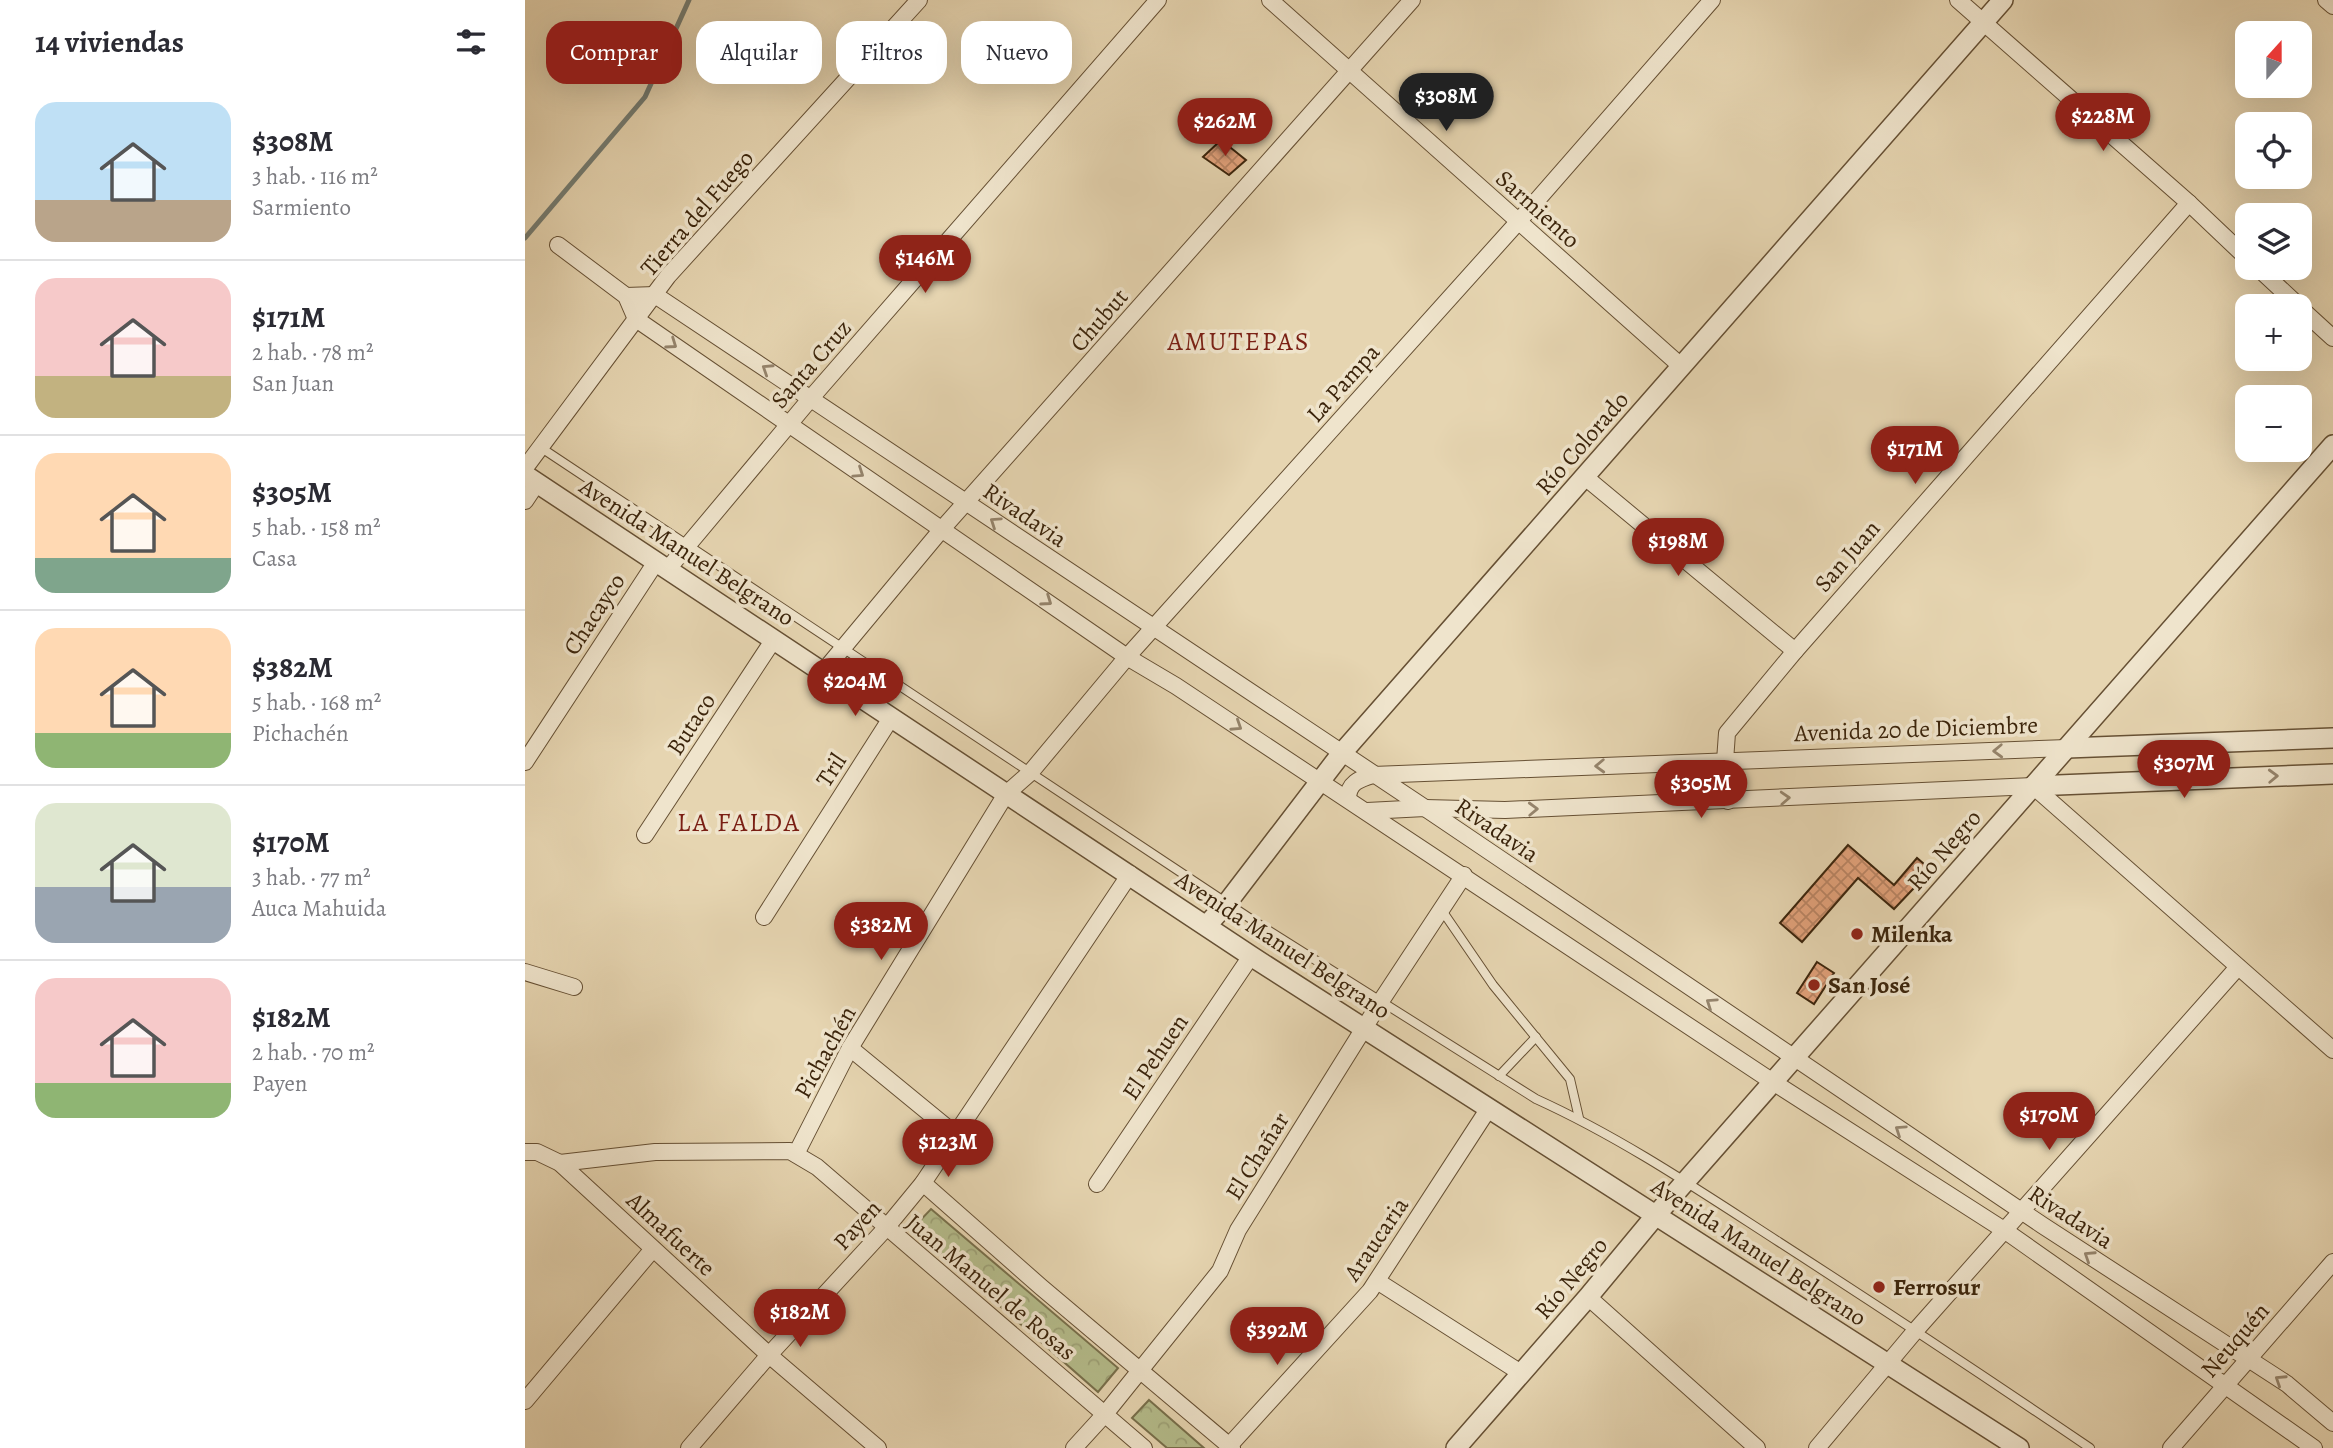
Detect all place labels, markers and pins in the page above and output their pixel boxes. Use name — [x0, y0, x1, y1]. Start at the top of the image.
pin: $308M — [1397, 74, 1495, 133]
pin: $228M — [2054, 94, 2152, 153]
pin: $262M — [1176, 99, 1274, 158]
pin: $146M — [876, 236, 974, 295]
pin: $171M — [1866, 426, 1964, 486]
pin: $198M — [1629, 518, 1727, 578]
pin: $204M — [806, 658, 904, 718]
pin: $307M — [2135, 740, 2233, 800]
pin: $305M — [1652, 760, 1750, 820]
pin: $382M — [832, 902, 930, 962]
place label: Milenka — [1871, 918, 1953, 950]
marker: Milenka — [1849, 926, 1865, 942]
place label: San José — [1828, 969, 1910, 1001]
marker: San José — [1806, 977, 1822, 993]
pin: $170M — [2000, 1092, 2098, 1152]
pin: $123M — [899, 1120, 997, 1179]
place label: Ferrosur — [1893, 1271, 1980, 1303]
marker: Ferrosur — [1871, 1279, 1887, 1295]
pin: $182M — [751, 1290, 849, 1349]
pin: $392M — [1228, 1308, 1326, 1367]

